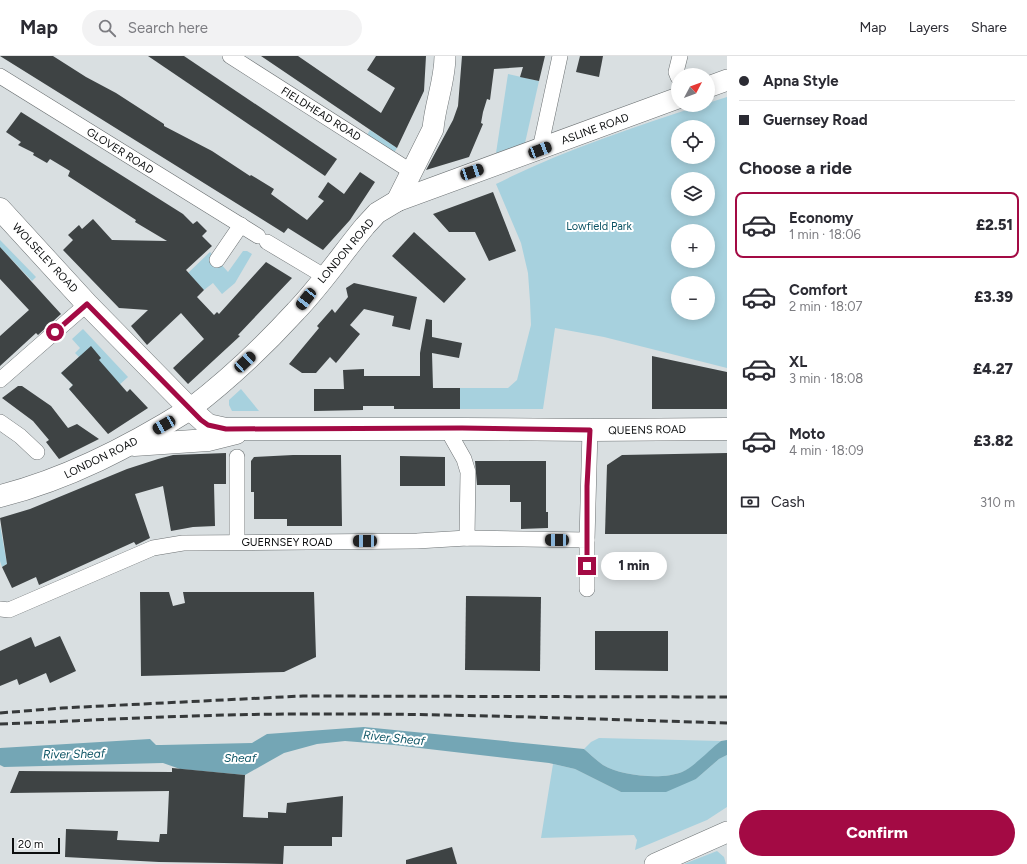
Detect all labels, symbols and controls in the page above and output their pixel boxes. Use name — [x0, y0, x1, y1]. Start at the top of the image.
search box — [82, 10, 362, 46]
text: Map — [20, 16, 58, 39]
icon: search — [96, 17, 118, 39]
text: Search here — [128, 19, 208, 37]
text: Map — [859, 19, 887, 36]
text: Layers — [909, 19, 949, 36]
text: Share — [971, 19, 1007, 36]
north arrow — [671, 68, 715, 112]
map controls — [671, 68, 715, 320]
text: Apna Style — [763, 72, 839, 90]
street label: FIELDHEAD ROAD — [279, 84, 364, 144]
street label: ASLINE ROAD — [559, 111, 631, 147]
text: Guernsey Road — [763, 111, 868, 129]
button: locate — [671, 120, 715, 164]
street label: GLOVER ROAD — [84, 125, 156, 177]
car — [527, 140, 553, 160]
text: Choose a ride — [739, 157, 852, 179]
car — [459, 162, 485, 182]
button: layers — [671, 172, 715, 216]
icon: car — [741, 207, 777, 243]
text: Economy — [789, 209, 854, 227]
street label: LONDON ROAD — [315, 216, 377, 286]
text: £2.51 — [976, 216, 1013, 234]
park label: Lowfield Park — [566, 220, 633, 233]
street label: WOLSELEY ROAD — [10, 221, 81, 296]
button: + — [671, 224, 715, 268]
text: 1 min · 18:06 — [789, 227, 861, 242]
button: − — [671, 276, 715, 320]
icon: car — [741, 279, 777, 315]
text: Comfort — [789, 281, 848, 299]
car — [294, 286, 318, 312]
text: £3.39 — [974, 288, 1013, 306]
text: 2 min · 18:07 — [789, 299, 863, 314]
route start — [46, 323, 64, 341]
car — [232, 349, 258, 375]
icon: car — [741, 351, 777, 387]
text: XL — [789, 353, 807, 371]
text: £4.27 — [973, 360, 1013, 378]
text: 3 min · 18:08 — [789, 371, 863, 386]
car — [151, 414, 177, 436]
street label: QUEENS ROAD — [608, 423, 686, 437]
icon: car — [741, 423, 777, 459]
text: Moto — [789, 425, 825, 443]
text: £3.82 — [974, 432, 1013, 450]
street label: LONDON ROAD — [62, 434, 140, 481]
text: 4 min · 18:09 — [789, 443, 864, 458]
icon: cash — [739, 491, 761, 513]
text: Cash — [771, 493, 805, 511]
text: 310 m — [980, 495, 1015, 510]
car — [545, 534, 569, 546]
car — [353, 535, 377, 547]
street label: GUERNSEY ROAD — [241, 536, 333, 549]
callout: 1 min — [601, 552, 667, 580]
route end — [578, 557, 596, 575]
text: 1 min — [618, 558, 650, 573]
water label: River Sheaf — [362, 728, 427, 748]
water label: River Sheaf — [43, 746, 107, 762]
water label: Sheaf — [224, 751, 258, 765]
button: Confirm — [739, 810, 1015, 856]
scale bar — [12, 836, 60, 855]
text: 20 m — [18, 838, 43, 851]

